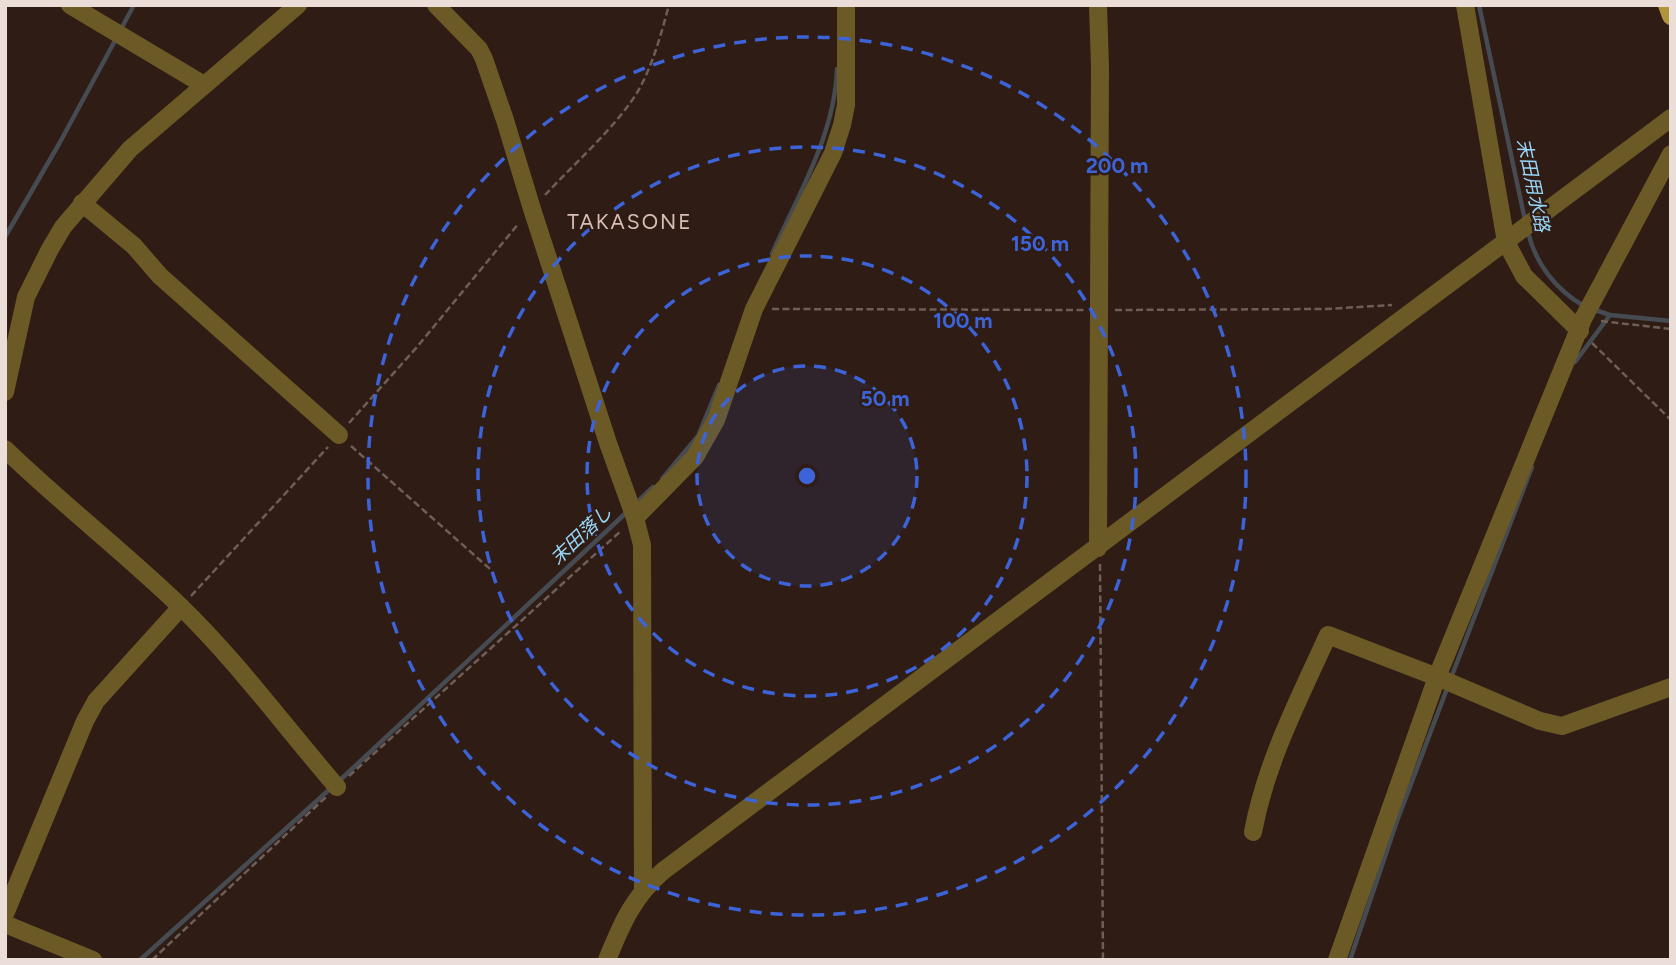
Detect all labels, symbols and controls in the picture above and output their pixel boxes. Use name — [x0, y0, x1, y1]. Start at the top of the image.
water label: 末田用水路 — [1512, 136, 1555, 236]
text: 200 m — [1086, 153, 1148, 178]
district label: TAKASONE — [567, 209, 693, 234]
text: 150 m — [1011, 231, 1069, 256]
text: 100 m — [933, 308, 993, 333]
text: 50 m — [860, 386, 910, 411]
centre of rings — [795, 464, 819, 488]
water label: 末田落し — [545, 501, 617, 569]

